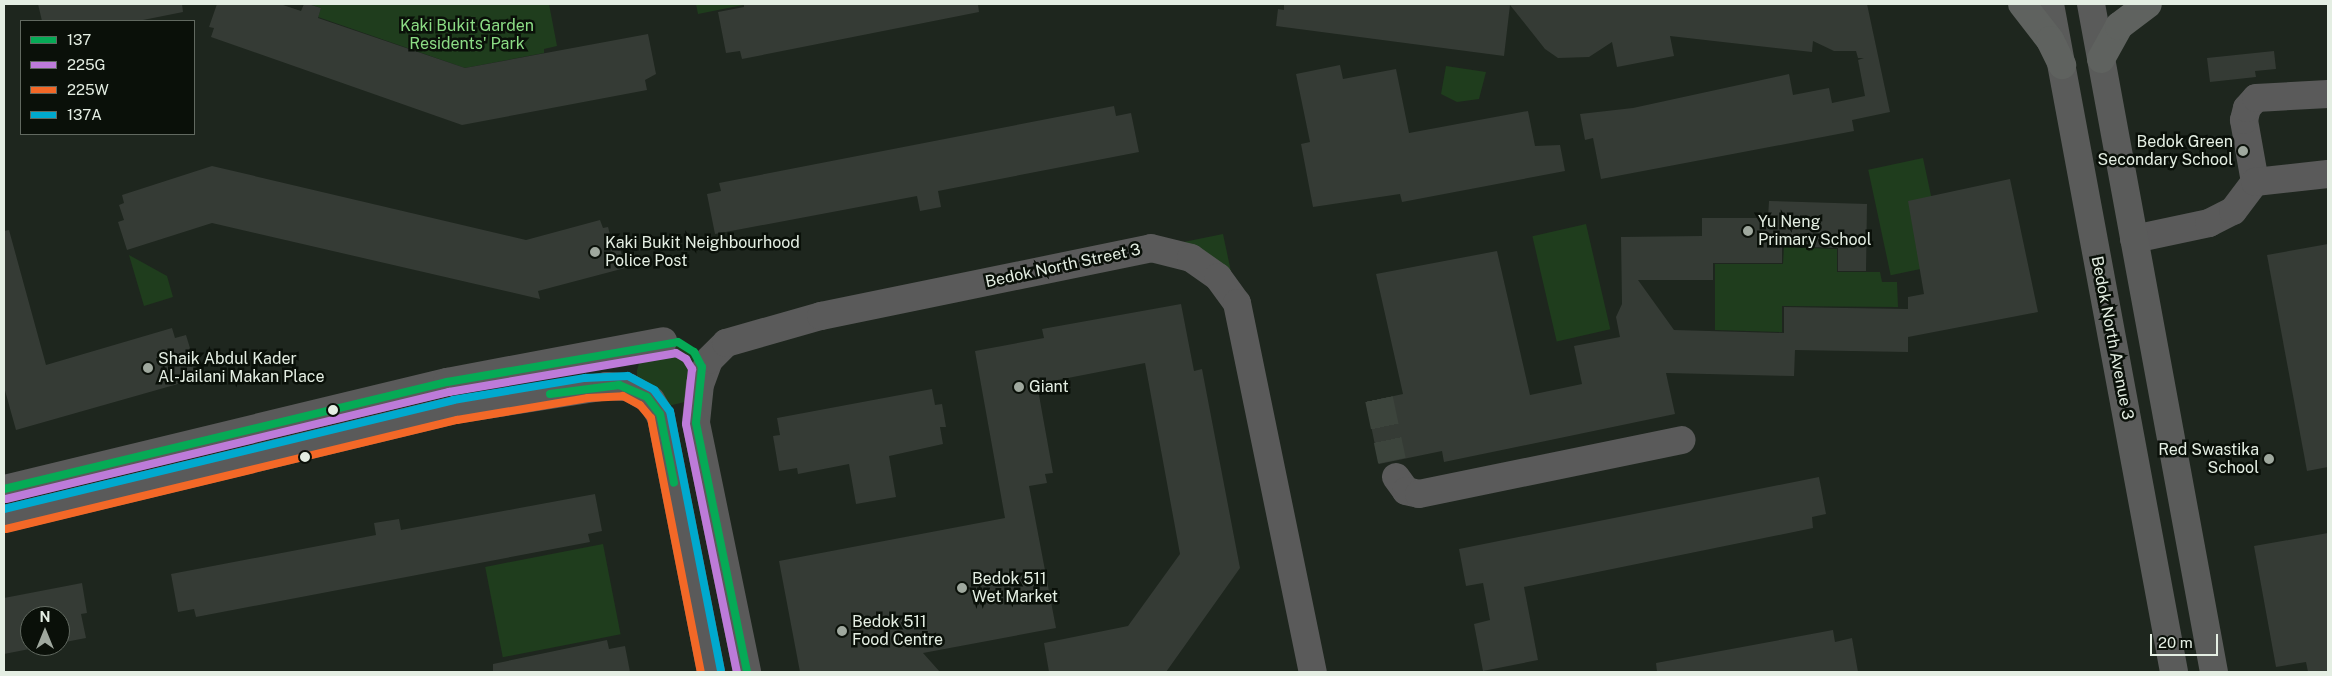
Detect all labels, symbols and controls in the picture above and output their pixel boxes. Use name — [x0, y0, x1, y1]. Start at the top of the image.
park label: Kaki Bukit Garden Residents' Park — [400, 16, 534, 54]
legend — [20, 20, 195, 135]
text: 137 — [67, 31, 91, 48]
text: 225G — [67, 56, 105, 73]
text: 225W — [67, 81, 109, 98]
text: 137A — [67, 106, 102, 123]
place label: Bedok Green Secondary School — [2098, 132, 2233, 170]
marker: Bedok Green Secondary School — [2237, 145, 2249, 157]
place label: Yu Neng Primary School — [1758, 212, 1872, 250]
marker: Yu Neng Primary School — [1742, 225, 1754, 237]
place label: Kaki Bukit Neighbourhood Police Post — [605, 233, 800, 271]
street label: Bedok North Street 3 — [984, 240, 1142, 292]
marker: Kaki Bukit Neighbourhood Police Post — [589, 246, 601, 258]
street label: Bedok North Avenue 3 — [2087, 254, 2137, 422]
place label: Shaik Abdul Kader Al-Jailani Makan Place — [158, 349, 325, 387]
marker: Shaik Abdul Kader Al-Jailani Makan Place — [142, 362, 154, 374]
place label: Giant — [1029, 377, 1069, 397]
marker: Giant — [1013, 381, 1025, 393]
unlabelled marker — [328, 405, 338, 415]
place label: Red Swastika School — [2158, 440, 2259, 478]
unlabelled marker — [300, 452, 310, 462]
marker: Red Swastika School — [2263, 453, 2275, 465]
place label: Bedok 511 Wet Market — [972, 569, 1058, 607]
marker: Bedok 511 Wet Market — [956, 582, 968, 594]
north arrow — [20, 606, 70, 656]
text: N — [40, 609, 50, 625]
place label: Bedok 511 Food Centre — [852, 612, 943, 650]
scale bar — [2152, 624, 2220, 656]
marker: Bedok 511 Food Centre — [836, 625, 848, 637]
text: 20 m — [2158, 634, 2193, 651]

